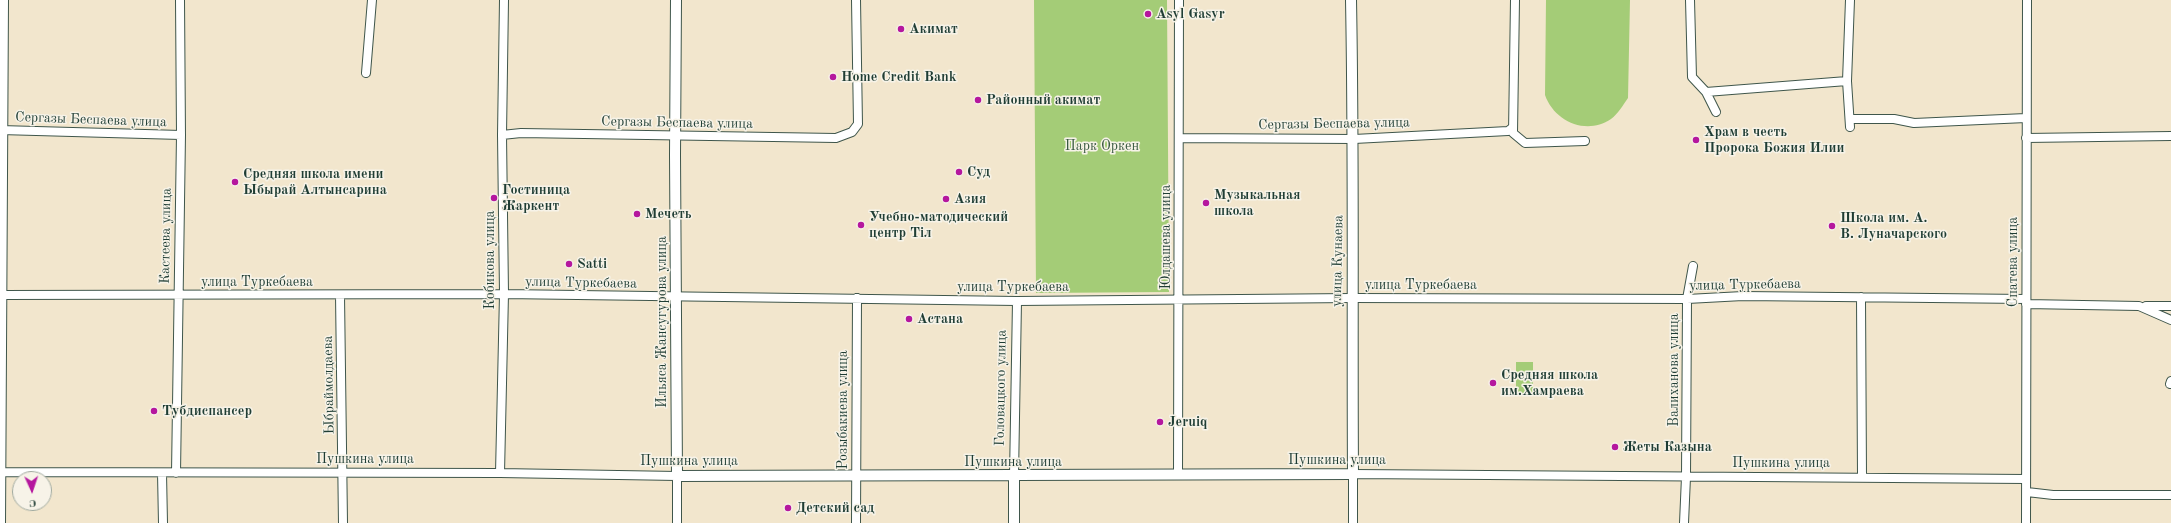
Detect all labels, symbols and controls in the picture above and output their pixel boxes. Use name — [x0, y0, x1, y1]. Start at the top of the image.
place label: Asyl Gasyr — [1156, 6, 1225, 22]
marker: Asyl Gasyr — [1143, 9, 1153, 19]
place label: Акимат — [909, 21, 958, 37]
marker: Акимат — [896, 24, 906, 34]
place label: Home Credit Bank — [841, 69, 957, 85]
marker: Home Credit Bank — [828, 72, 838, 82]
place label: Районный акимат — [986, 92, 1100, 108]
marker: Районный акимат — [973, 95, 983, 105]
street label: Сергазы Беспаева улица — [15, 109, 167, 131]
street label: Сергазы Беспаева улица — [601, 113, 753, 133]
street label: Сергазы Беспаева улица — [1258, 114, 1410, 134]
place label: Храм в честь Пророка Божия Илии — [1704, 124, 1844, 156]
marker: Храм в честь Пророка Божия Илии — [1691, 135, 1701, 145]
park label: Парк Оркен — [1065, 138, 1139, 154]
place label: Суд — [967, 164, 990, 180]
place label: Средняя школа имени Ыбырай Алтынсарина — [243, 166, 387, 198]
marker: Суд — [954, 167, 964, 177]
marker: Средняя школа имени Ыбырай Алтынсарина — [230, 177, 240, 187]
place label: Гостиница Жаркент — [502, 182, 570, 214]
street label: Юлдашева улица — [1158, 185, 1174, 289]
place label: Музыкальная школа — [1214, 187, 1301, 220]
street label: Кастеева улица — [157, 188, 175, 284]
place label: Азия — [954, 191, 986, 207]
marker: Гостиница Жаркент — [489, 193, 499, 203]
marker: Азия — [941, 194, 951, 204]
marker: Музыкальная школа — [1201, 198, 1211, 208]
place label: Мечеть — [645, 206, 692, 222]
marker: Мечеть — [632, 209, 642, 219]
place label: Учебно-матодический центр Тіл — [869, 209, 1008, 242]
place label: Школа им. А. В. Луначарского — [1840, 210, 1947, 242]
street label: Кобикова улица — [482, 211, 498, 309]
street label: улица Кунаева — [1329, 215, 1347, 307]
street label: Спатева улица — [2005, 217, 2021, 307]
marker: Учебно-матодический центр Тіл — [856, 220, 866, 230]
marker: Школа им. А. В. Луначарского — [1827, 221, 1837, 231]
street label: Ильяса Жансугурова улица — [654, 236, 670, 408]
place label: Satti — [577, 256, 607, 272]
marker: Satti — [564, 259, 574, 269]
street label: улица Туркебаева — [201, 274, 313, 290]
street label: улица Туркебаева — [525, 274, 637, 292]
street label: улица Туркебаева — [1689, 276, 1801, 294]
street label: улица Туркебаева — [1365, 277, 1477, 293]
street label: улица Туркебаева — [957, 279, 1069, 295]
place label: Астана — [917, 311, 963, 327]
street label: Валиханова улица — [1666, 313, 1682, 427]
marker: Астана — [904, 314, 914, 324]
street label: Головацкого улица — [992, 330, 1010, 446]
street label: Ыбраймолдаева — [320, 336, 338, 434]
street label: Розыбакиева улица — [835, 350, 851, 470]
place label: Средняя школа им.Хамраева — [1501, 367, 1598, 400]
marker: Средняя школа им.Хамраева — [1488, 378, 1498, 388]
place label: Тубдиспансер — [162, 403, 252, 419]
marker: Тубдиспансер — [149, 406, 159, 416]
place label: Jeruiq — [1168, 414, 1207, 430]
marker: Jeruiq — [1155, 417, 1165, 427]
place label: Жеты Казына — [1623, 439, 1712, 455]
marker: Жеты Казына — [1610, 442, 1620, 452]
street label: Пушкина улица — [316, 451, 414, 467]
street label: Пушкина улица — [1288, 452, 1386, 468]
street label: Пушкина улица — [640, 453, 738, 469]
street label: Пушкина улица — [964, 454, 1062, 470]
street label: Пушкина улица — [1732, 455, 1830, 471]
north arrow — [12, 471, 52, 511]
text: С — [29, 497, 37, 508]
place label: Детский сад — [796, 500, 875, 516]
marker: Детский сад — [783, 503, 793, 513]

